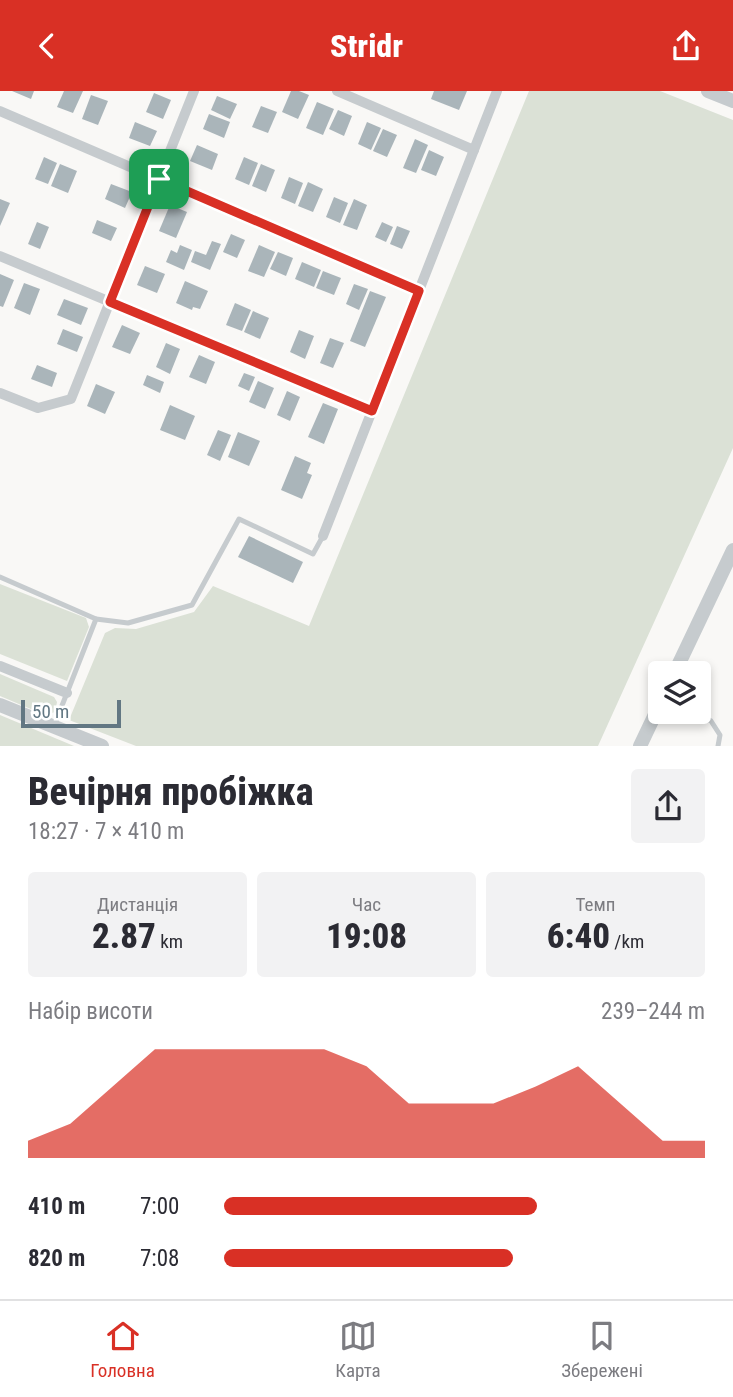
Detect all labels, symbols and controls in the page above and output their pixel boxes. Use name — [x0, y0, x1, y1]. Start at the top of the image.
icon: back — [28, 27, 66, 65]
text: Stridr — [330, 27, 403, 65]
icon: share — [667, 27, 705, 65]
pin — [129, 149, 189, 209]
icon: arrive — [140, 160, 178, 198]
map controls — [648, 661, 711, 724]
button: layers — [648, 661, 711, 724]
scale bar — [21, 697, 121, 729]
text: 50 m — [32, 700, 69, 723]
button: share — [631, 769, 705, 843]
text: Вечірня пробіжка — [28, 770, 314, 814]
text: 18:27 · 7 × 410 m — [28, 818, 184, 845]
text: Дистанція — [97, 893, 178, 916]
text: Час — [352, 893, 381, 916]
text: Темп — [576, 893, 615, 916]
text: 2.87 — [92, 916, 156, 957]
text: 19:08 — [326, 916, 407, 957]
text: 6:40 — [547, 916, 610, 957]
text: km — [156, 930, 183, 953]
text: /km — [610, 930, 644, 953]
text: Набір висоти — [28, 998, 153, 1025]
text: 239–244 m — [601, 998, 705, 1025]
text: 410 m — [28, 1193, 85, 1220]
text: 7:00 — [140, 1193, 179, 1220]
text: 820 m — [28, 1245, 85, 1272]
text: 7:08 — [140, 1245, 179, 1272]
tab: Головна — [90, 1317, 155, 1382]
tab: Карта — [335, 1317, 381, 1382]
tab: Збережені — [561, 1317, 643, 1382]

